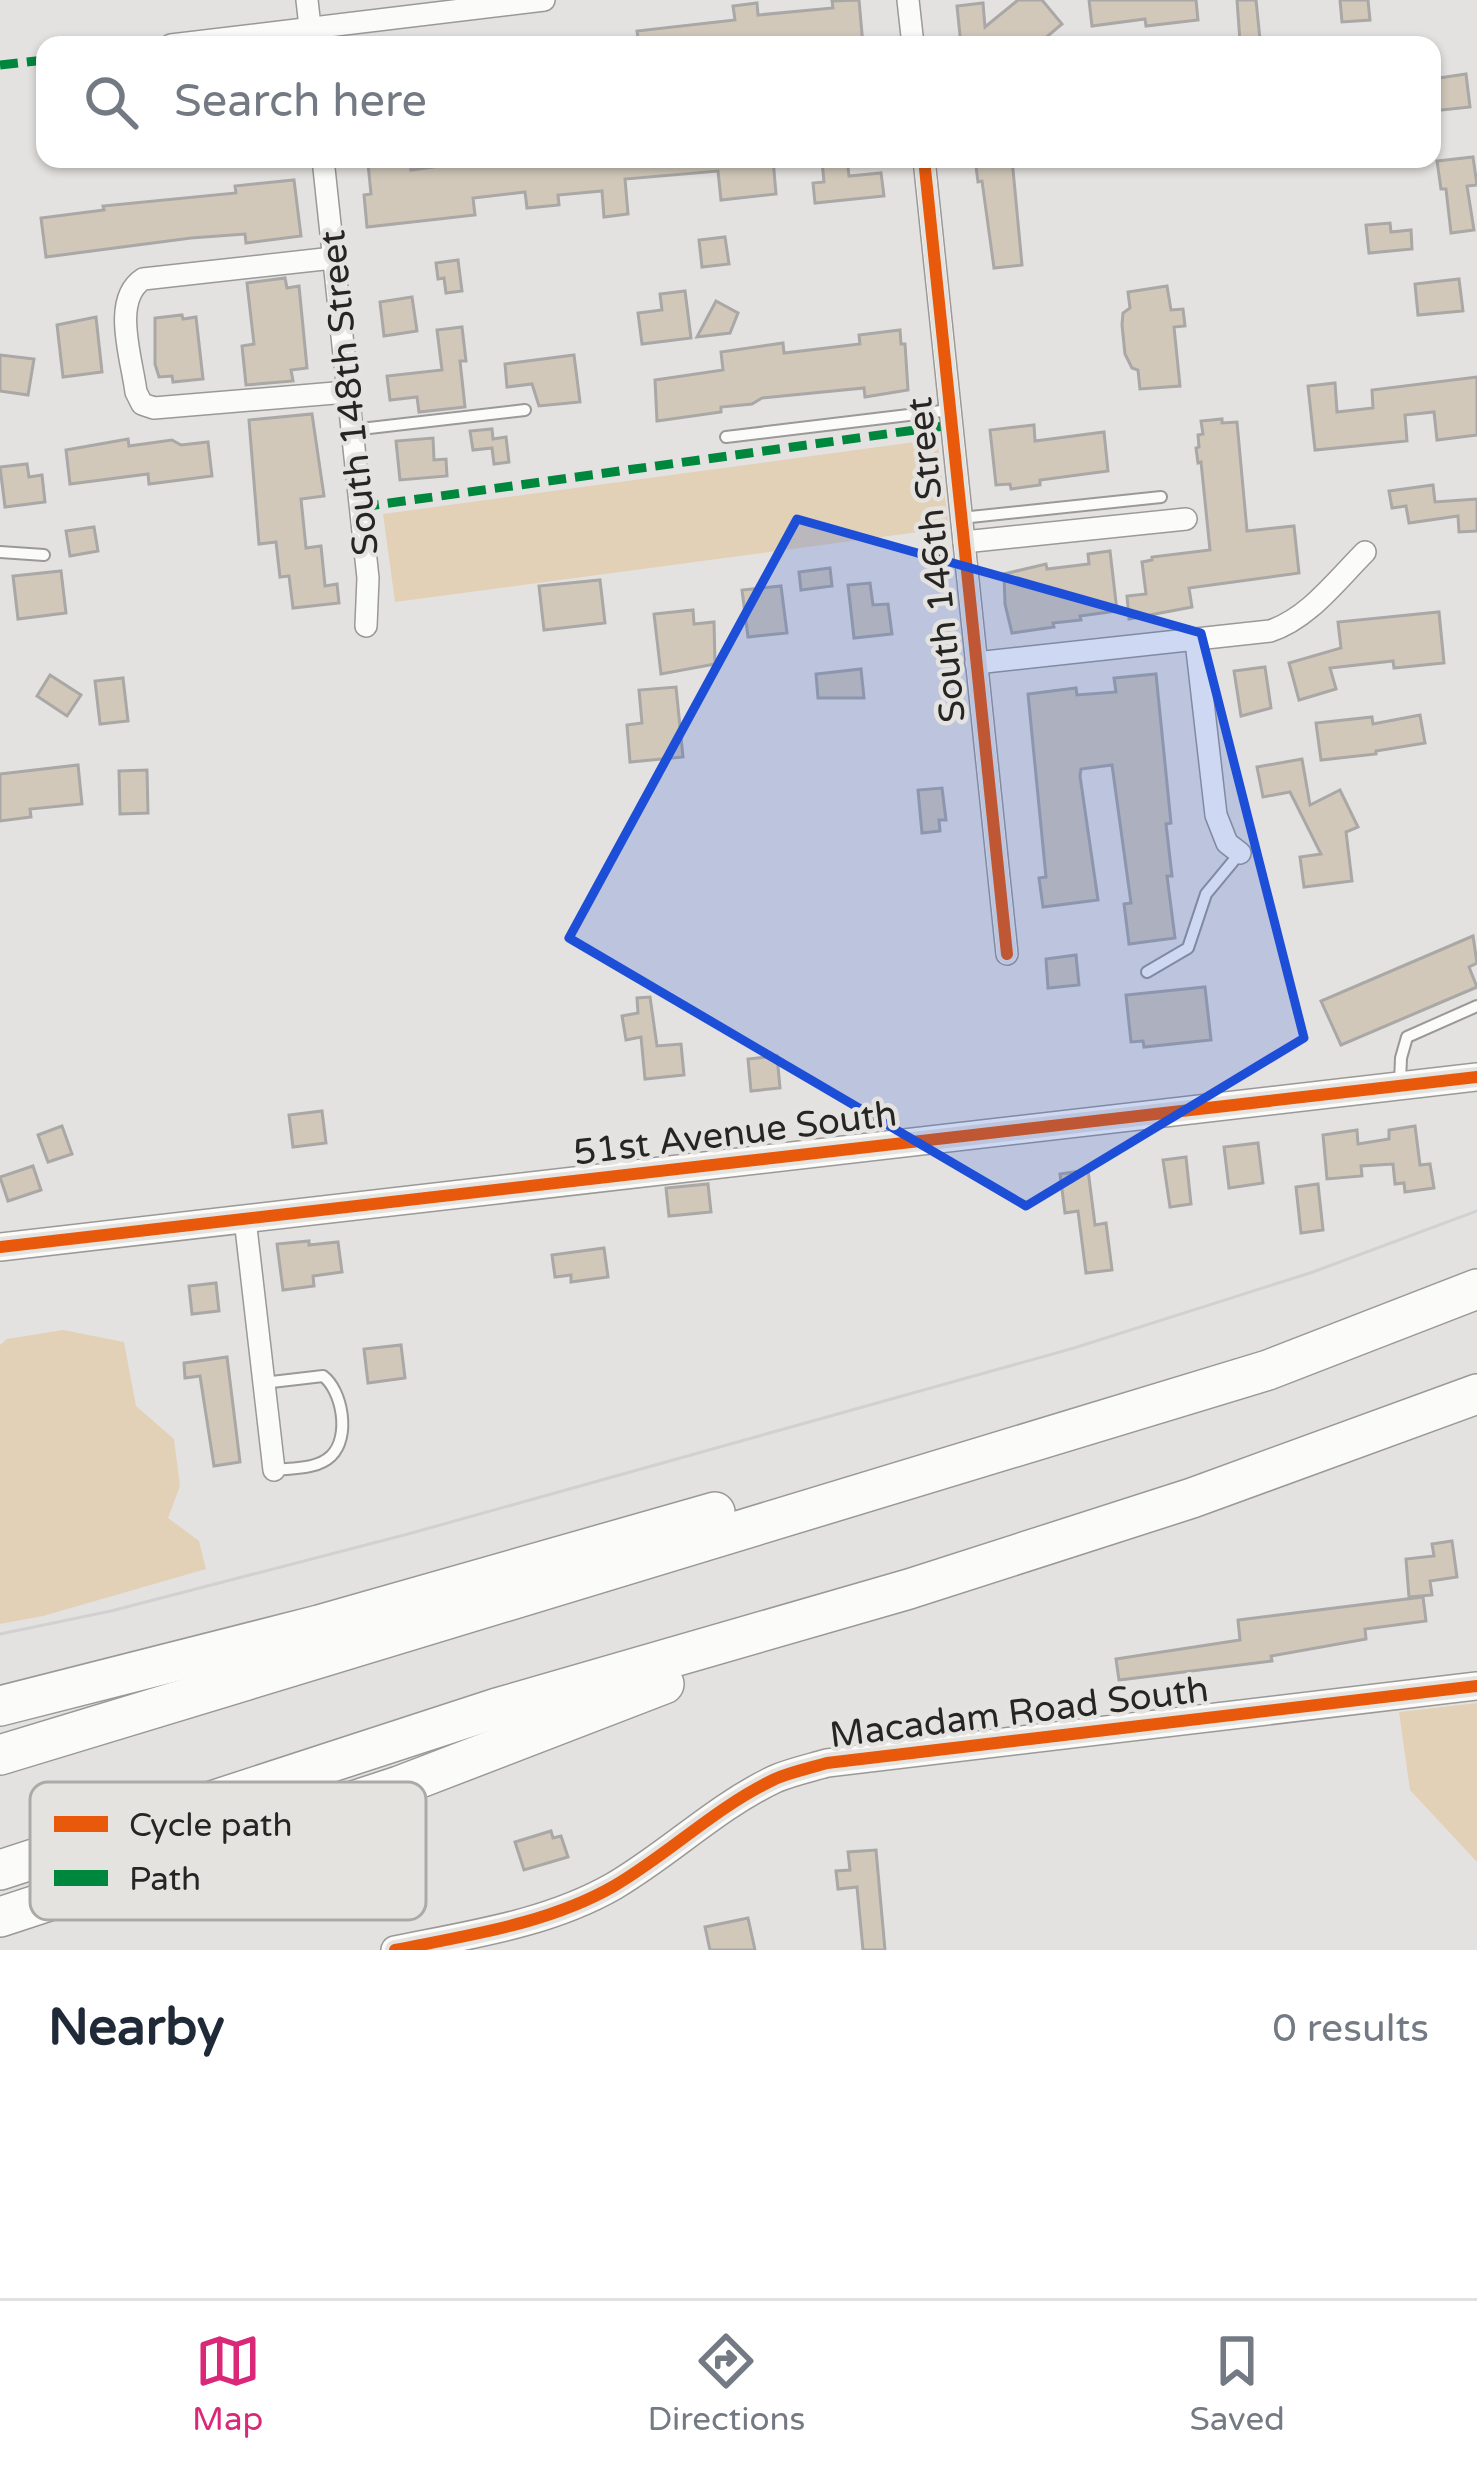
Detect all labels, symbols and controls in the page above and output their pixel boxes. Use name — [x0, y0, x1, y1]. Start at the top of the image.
search box — [36, 36, 1441, 168]
icon: search — [78, 69, 144, 135]
text: Search here — [174, 75, 427, 129]
street label: South 148th Street — [311, 228, 388, 558]
street label: South 146th Street — [898, 395, 975, 725]
street label: 51st Avenue South — [571, 1092, 899, 1175]
street label: Macadam Road South — [827, 1668, 1211, 1757]
legend — [30, 1782, 426, 1920]
text: Cycle path — [129, 1806, 293, 1845]
text: Path — [129, 1860, 201, 1899]
text: Nearby — [48, 1997, 225, 2059]
text: 0 results — [1272, 2005, 1429, 2052]
tab: Map — [192, 2328, 263, 2439]
tab: Directions — [647, 2328, 805, 2439]
tab: Saved — [1190, 2328, 1285, 2439]

